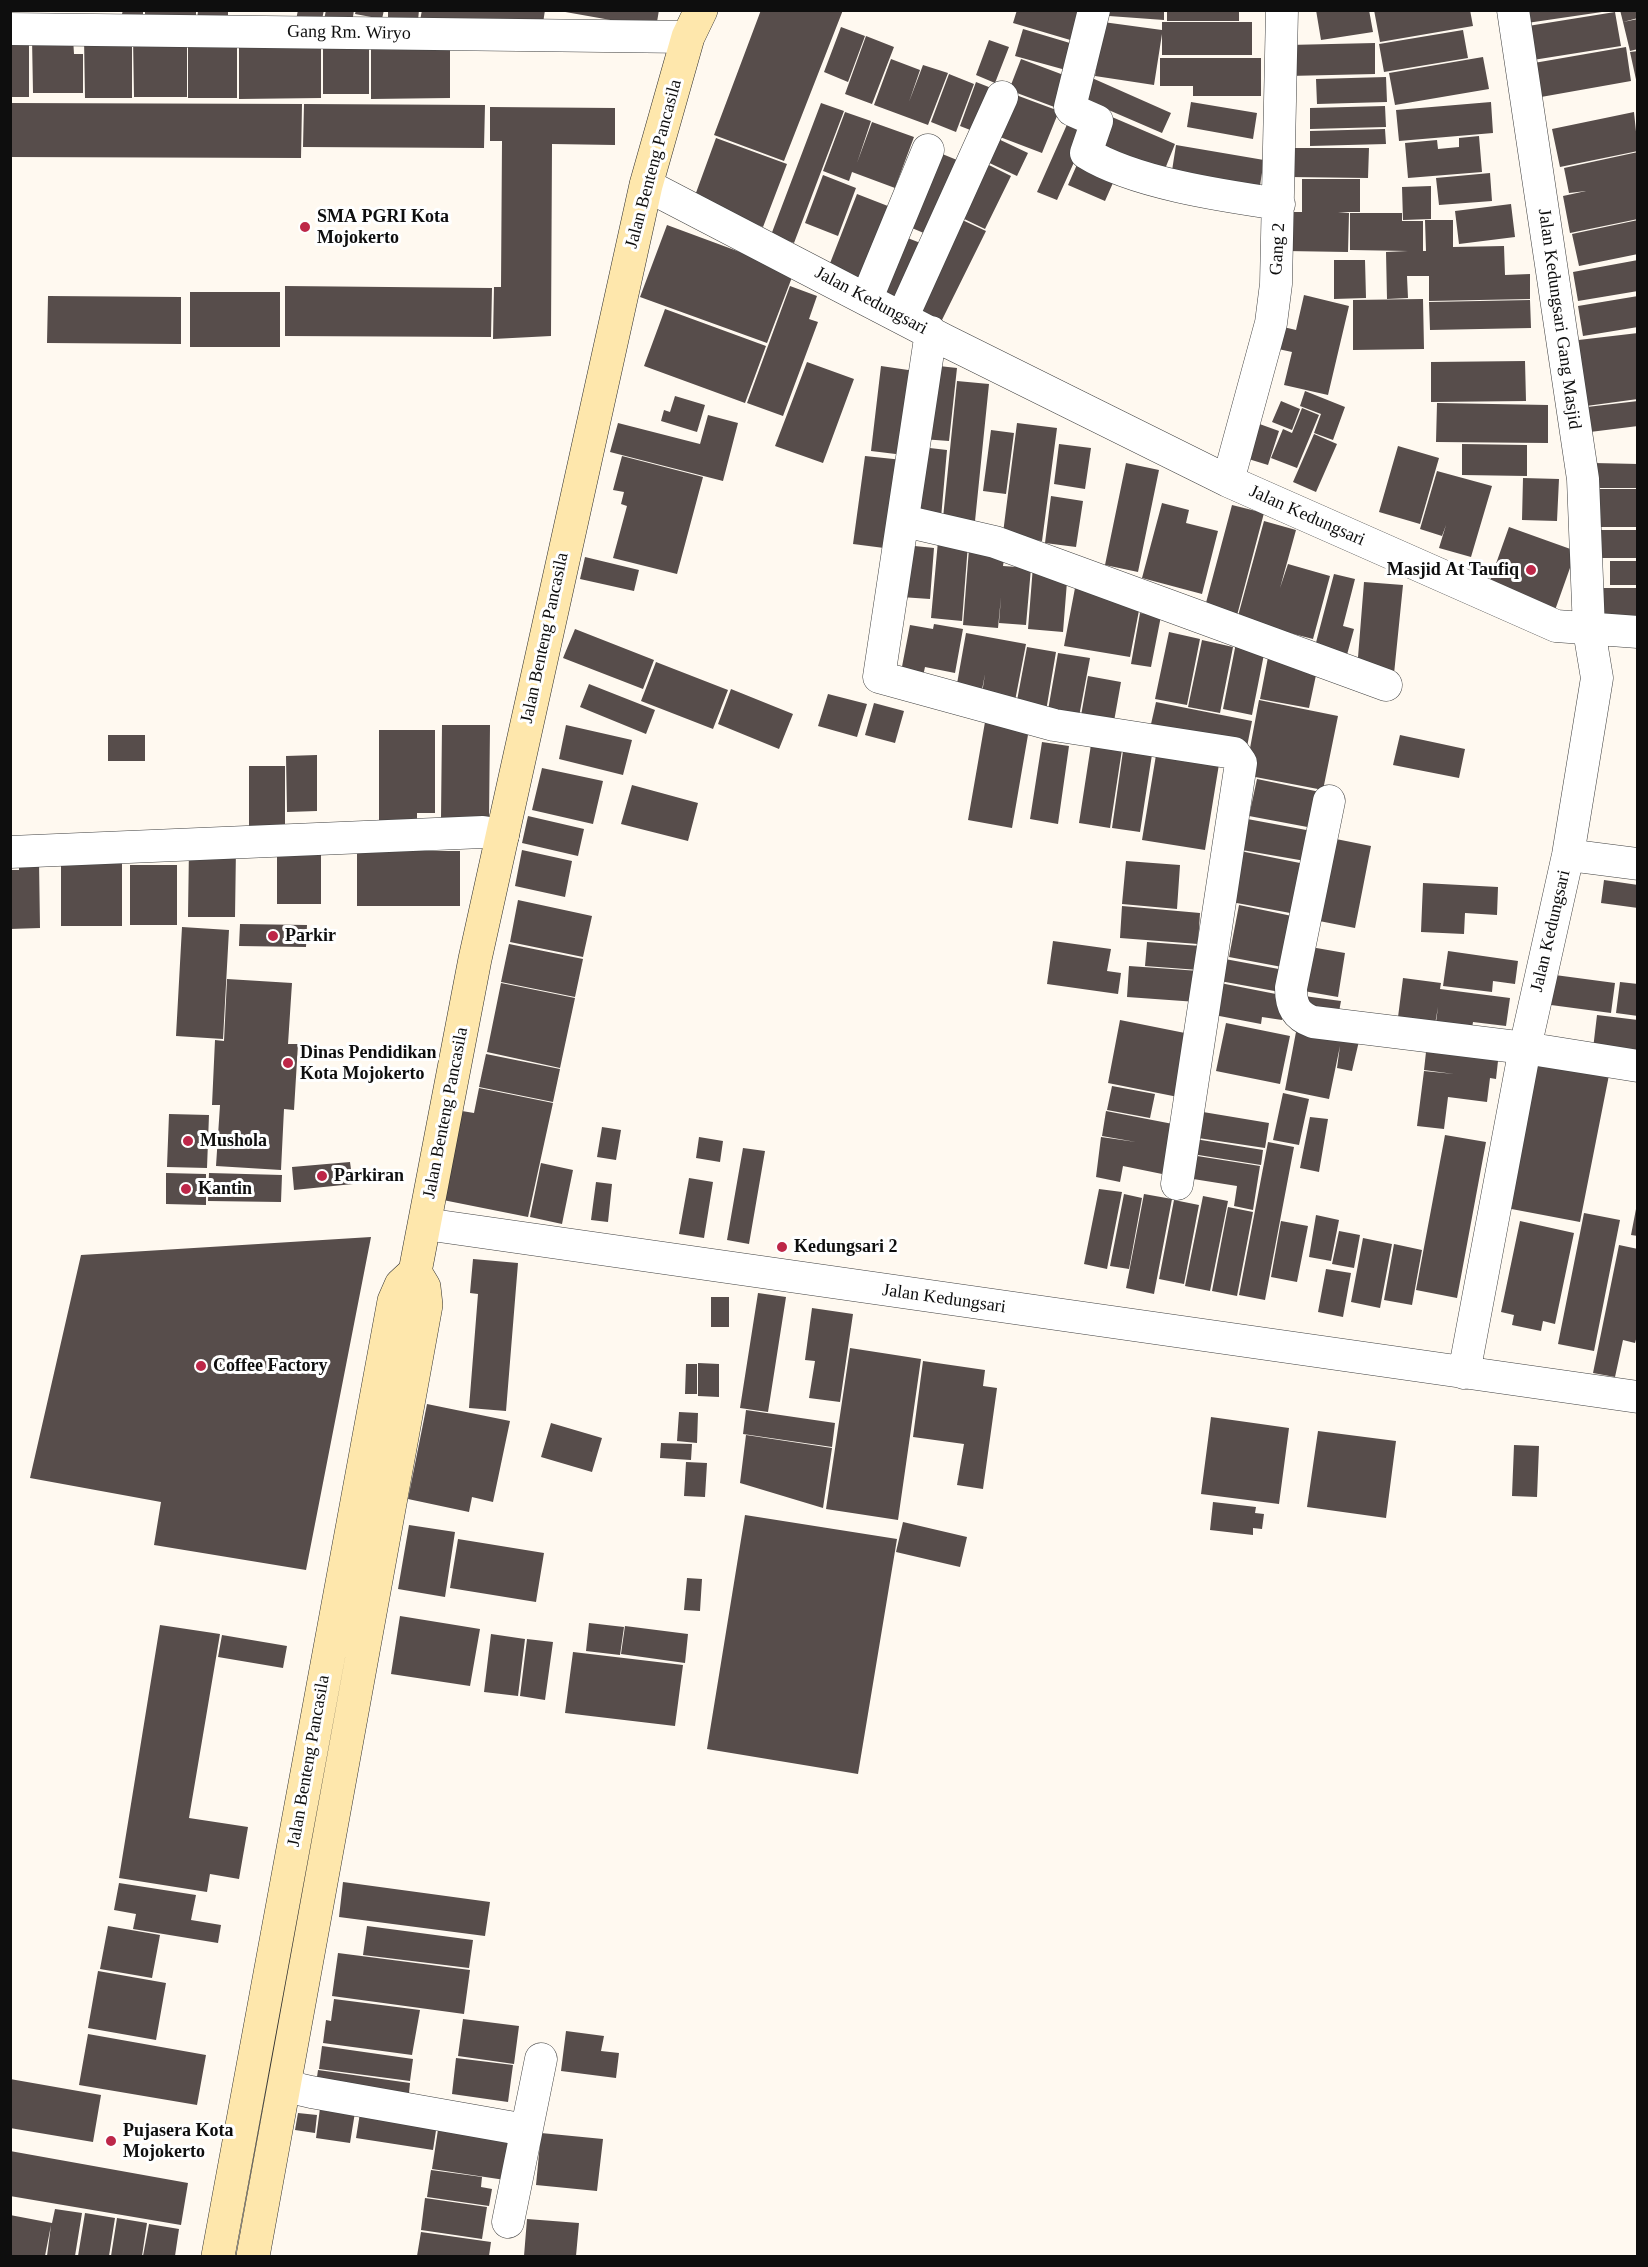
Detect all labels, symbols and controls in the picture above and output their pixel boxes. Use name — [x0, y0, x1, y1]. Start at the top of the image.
street label: Gang Rm. Wiryo — [287, 21, 411, 45]
street label: Jalan Benteng Pancasila — [621, 77, 687, 251]
place label: SMA PGRI Kota Mojokerto — [317, 206, 449, 248]
street label: Jalan Kedungsari Gang Masjid — [1533, 207, 1585, 431]
marker: SMA PGRI Kota Mojokerto — [298, 220, 312, 234]
street label: Gang 2 — [1266, 222, 1290, 276]
street label: Jalan Kedungsari — [811, 262, 931, 340]
street label: Jalan Kedungsari — [1246, 481, 1368, 551]
street label: Jalan Benteng Pancasila — [516, 551, 574, 725]
place label: Masjid At Taufiq — [1387, 559, 1519, 581]
marker: Masjid At Taufiq — [1524, 563, 1538, 577]
street label: Jalan Kedungsari — [1526, 868, 1576, 994]
place label: Parkir — [285, 925, 336, 947]
marker: Parkir — [266, 929, 280, 943]
street label: Jalan Benteng Pancasila — [419, 1026, 473, 1200]
place label: Dinas Pendidikan Kota Mojokerto — [300, 1042, 437, 1084]
marker: Dinas Pendidikan Kota Mojokerto — [281, 1056, 295, 1070]
place label: Mushola — [200, 1130, 267, 1152]
marker: Mushola — [181, 1134, 195, 1148]
place label: Parkiran — [334, 1165, 404, 1187]
marker: Parkiran — [315, 1169, 329, 1183]
place label: Kantin — [198, 1178, 252, 1200]
marker: Kantin — [179, 1182, 193, 1196]
place label: Kedungsari 2 — [794, 1236, 898, 1258]
marker: Kedungsari 2 — [775, 1240, 789, 1254]
street label: Jalan Kedungsari — [881, 1280, 1007, 1318]
place label: Coffee Factory — [213, 1355, 327, 1377]
marker: Coffee Factory — [194, 1359, 208, 1373]
street label: Jalan Benteng Pancasila — [283, 1673, 335, 1849]
place label: Pujasera Kota Mojokerto — [123, 2120, 233, 2162]
marker: Pujasera Kota Mojokerto — [104, 2134, 118, 2148]

